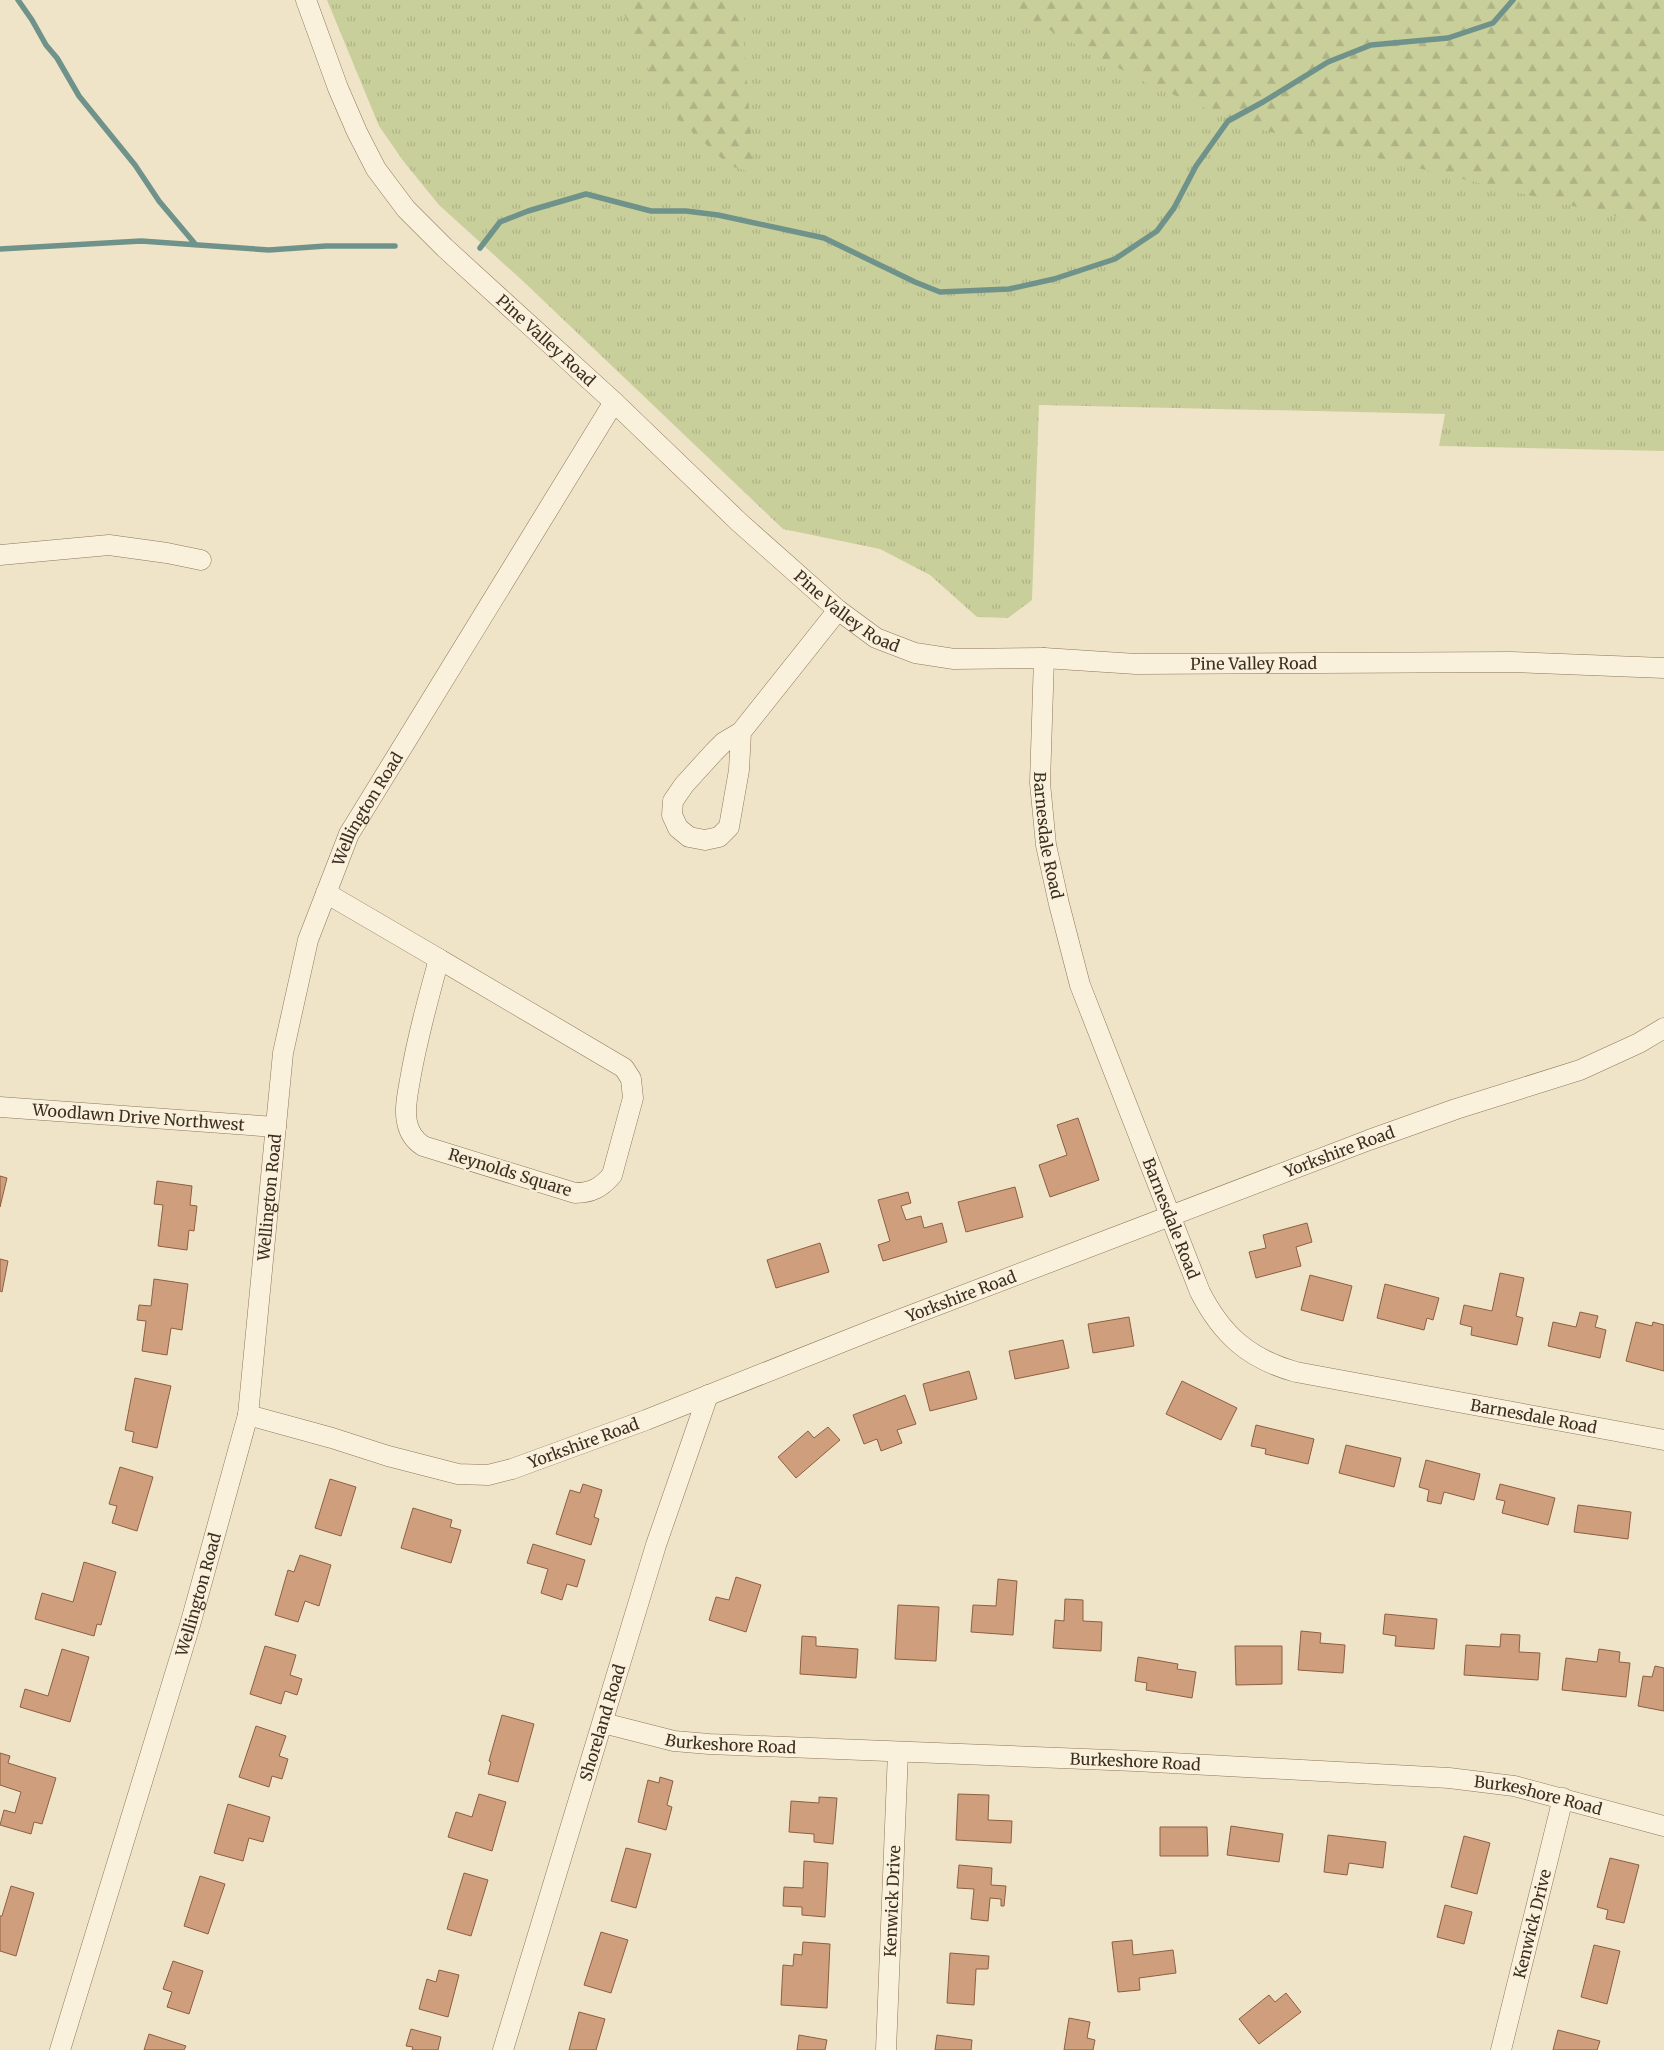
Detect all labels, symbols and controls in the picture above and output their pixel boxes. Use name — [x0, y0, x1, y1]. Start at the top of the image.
street label: Pine Valley Road — [492, 290, 600, 390]
street label: Pine Valley Road — [790, 566, 903, 656]
street label: Pine Valley Road — [1190, 653, 1318, 674]
street label: Wellington Road — [327, 748, 407, 869]
street label: Barnesdale Road — [1030, 771, 1068, 901]
street label: Woodlawn Drive Northwest — [31, 1099, 246, 1135]
street label: Yorkshire Road — [1280, 1122, 1397, 1182]
street label: Wellington Road — [253, 1133, 285, 1263]
street label: Reynolds Square — [446, 1144, 574, 1200]
street label: Barnesdale Road — [1139, 1155, 1204, 1282]
street label: Yorkshire Road — [902, 1266, 1019, 1327]
street label: Barnesdale Road — [1469, 1394, 1599, 1437]
street label: Yorkshire Road — [524, 1413, 642, 1473]
street label: Wellington Road — [171, 1530, 225, 1660]
street label: Shoreland Road — [575, 1662, 629, 1783]
street label: Burkeshore Road — [663, 1729, 797, 1757]
street label: Burkeshore Road — [1069, 1748, 1202, 1775]
street label: Burkeshore Road — [1473, 1771, 1605, 1819]
street label: Kenwick Drive — [880, 1845, 904, 1958]
street label: Kenwick Drive — [1509, 1867, 1555, 1981]

